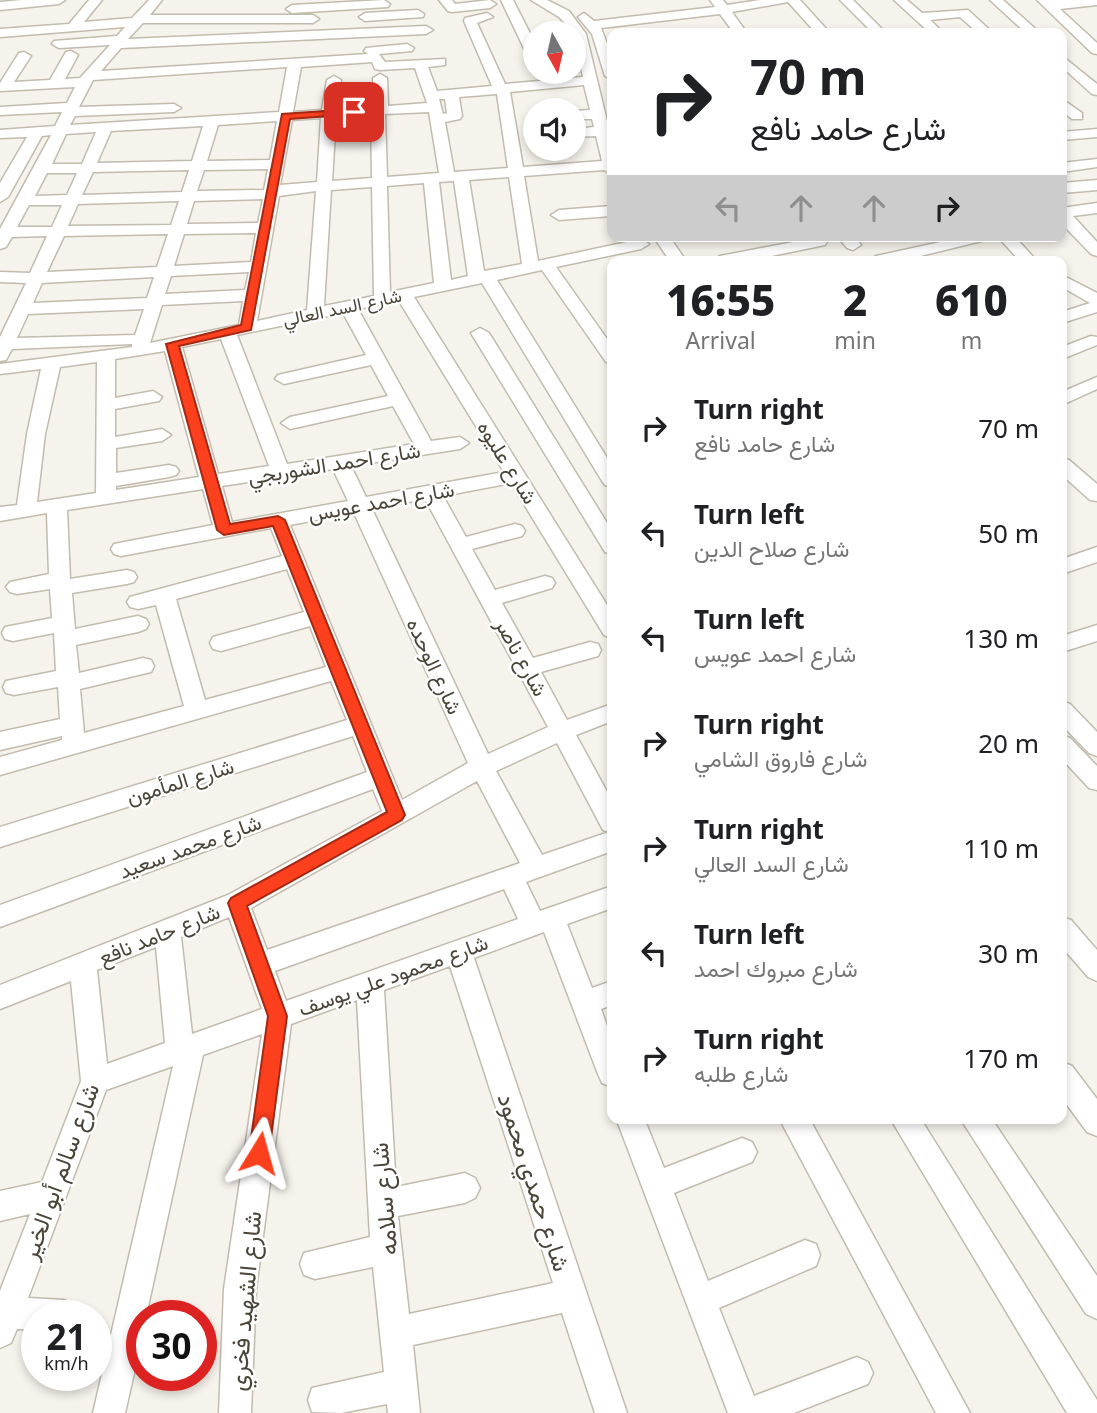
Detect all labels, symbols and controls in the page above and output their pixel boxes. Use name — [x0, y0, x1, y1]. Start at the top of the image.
north arrow — [523, 21, 586, 84]
map controls — [523, 21, 586, 161]
text: 70 m — [750, 43, 867, 109]
icon: right — [635, 56, 726, 147]
pin — [324, 82, 384, 142]
icon: arrive — [335, 93, 373, 131]
button: sound — [523, 98, 586, 161]
text: شارع حامد نافع — [750, 106, 946, 149]
icon: left — [709, 189, 747, 227]
icon: ahead — [782, 189, 820, 227]
icon: ahead — [855, 189, 893, 227]
icon: right — [928, 189, 966, 227]
text: 16:55 — [666, 271, 775, 328]
text: 2 — [843, 271, 867, 328]
text: 610 — [935, 271, 1008, 328]
street label: شارع السد العالي — [280, 283, 404, 335]
text: Arrival — [686, 324, 756, 356]
text: min — [834, 324, 876, 356]
text: m — [961, 324, 982, 356]
text: Turn right — [694, 391, 824, 427]
icon: right — [635, 409, 673, 447]
text: 70 m — [978, 410, 1039, 446]
street label: شارع عليوه — [471, 415, 545, 509]
text: شارع حامد نافع — [694, 427, 835, 459]
street label: شارع احمد الشوربجي — [246, 436, 423, 494]
street label: شارع احمد عويس — [306, 474, 457, 529]
text: Turn left — [694, 496, 805, 532]
icon: left — [635, 514, 673, 552]
text: 50 m — [978, 515, 1039, 551]
text: شارع صلاح الدين — [694, 532, 849, 564]
text: Turn left — [694, 601, 805, 637]
street label: شارع ناصر — [488, 612, 555, 701]
street label: شارع الوحده — [400, 613, 469, 719]
icon: left — [635, 619, 673, 657]
text: 130 m — [963, 620, 1039, 656]
text: شارع احمد عويس — [694, 637, 856, 669]
text: Turn right — [694, 706, 824, 742]
icon: right — [635, 724, 673, 762]
text: 20 m — [978, 725, 1039, 761]
text: شارع فاروق الشامي — [694, 742, 867, 774]
street label: شارع المأمون — [123, 751, 237, 812]
street label: شارع محمد سعيد — [115, 807, 265, 886]
text: Turn right — [694, 811, 824, 847]
icon: right — [635, 829, 673, 867]
text: 110 m — [963, 830, 1039, 866]
text: شارع السد العالي — [694, 847, 849, 879]
street label: شارع حامد نافع — [94, 897, 224, 972]
text: Turn left — [694, 916, 805, 952]
street label: شارع محمود علي يوسف — [294, 928, 493, 1026]
icon: left — [635, 934, 673, 972]
text: 30 m — [978, 935, 1039, 971]
text: شارع مبروك احمد — [694, 952, 858, 984]
text: Turn right — [694, 1021, 824, 1057]
icon: right — [635, 1039, 673, 1077]
text: 170 m — [963, 1040, 1039, 1076]
text: شارع طلبه — [694, 1057, 788, 1089]
street label: شارع سالم أبو الخير — [11, 1078, 107, 1265]
street label: شارع حمدي محمود — [487, 1089, 579, 1276]
position arrow — [222, 1116, 296, 1190]
street label: شارع سلامه — [362, 1141, 405, 1257]
street label: شارع الشهيد فخري — [220, 1210, 272, 1393]
speed limit sign: 30 — [126, 1300, 217, 1391]
text: 21 — [46, 1313, 87, 1360]
text: km/h — [44, 1351, 89, 1375]

